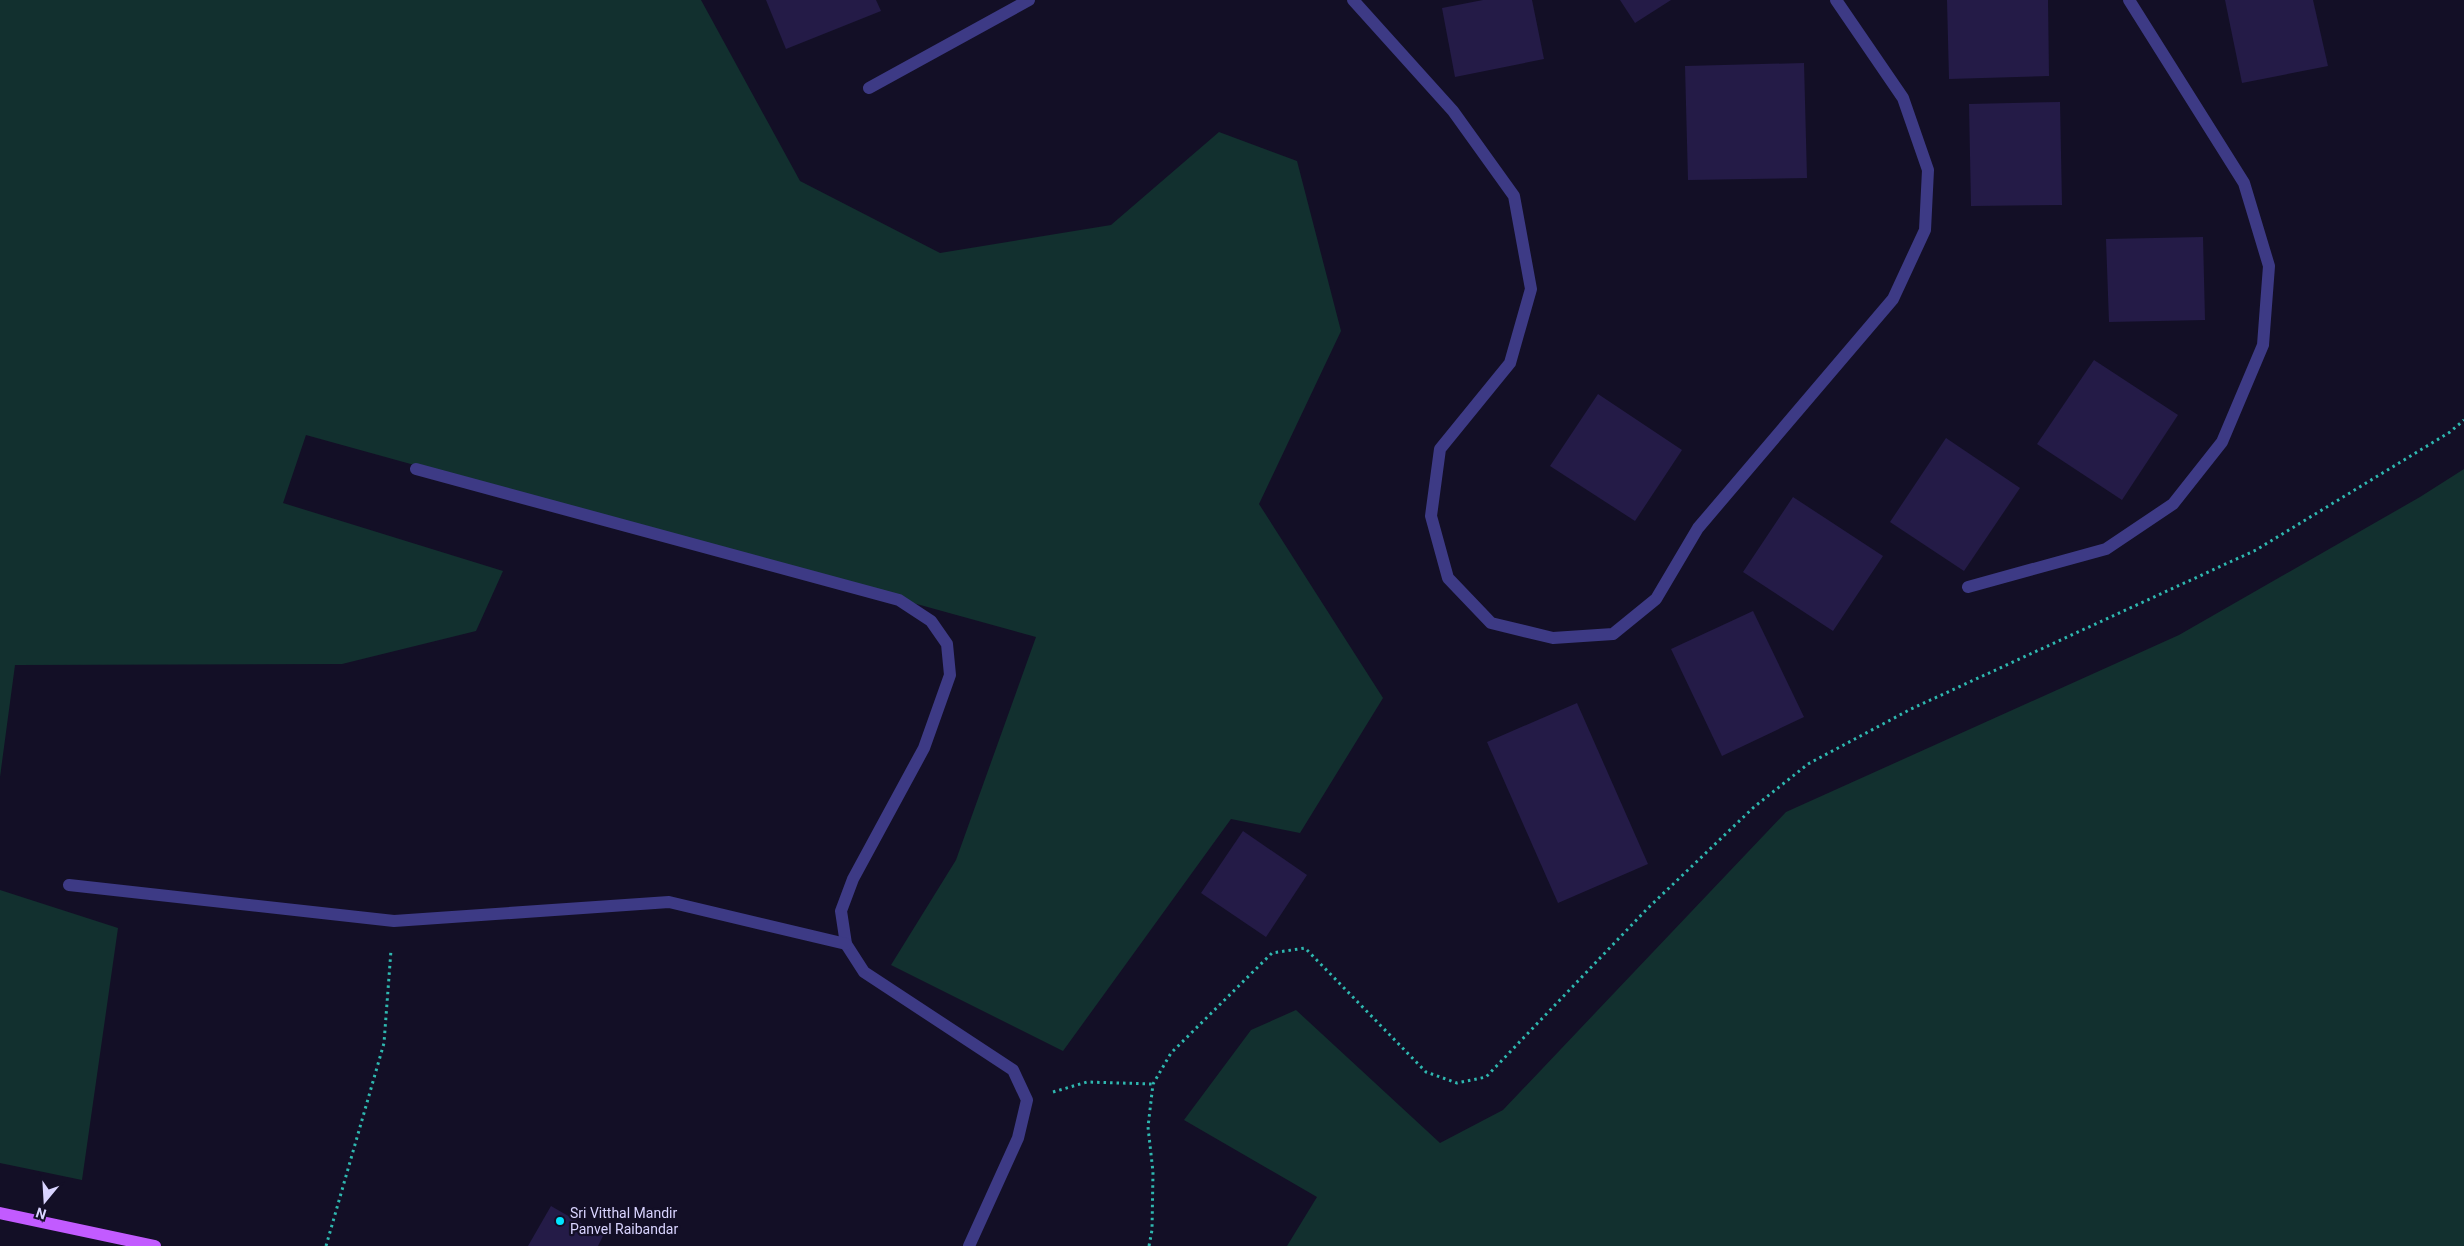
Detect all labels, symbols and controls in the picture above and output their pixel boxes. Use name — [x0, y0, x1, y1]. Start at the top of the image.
north arrow — [20, 1176, 70, 1226]
text: N — [34, 1204, 48, 1223]
place label: Sri Vitthal Mandir Panvel Raibandar — [570, 1205, 678, 1237]
marker: Sri Vitthal Mandir Panvel Raibandar — [554, 1215, 566, 1227]

